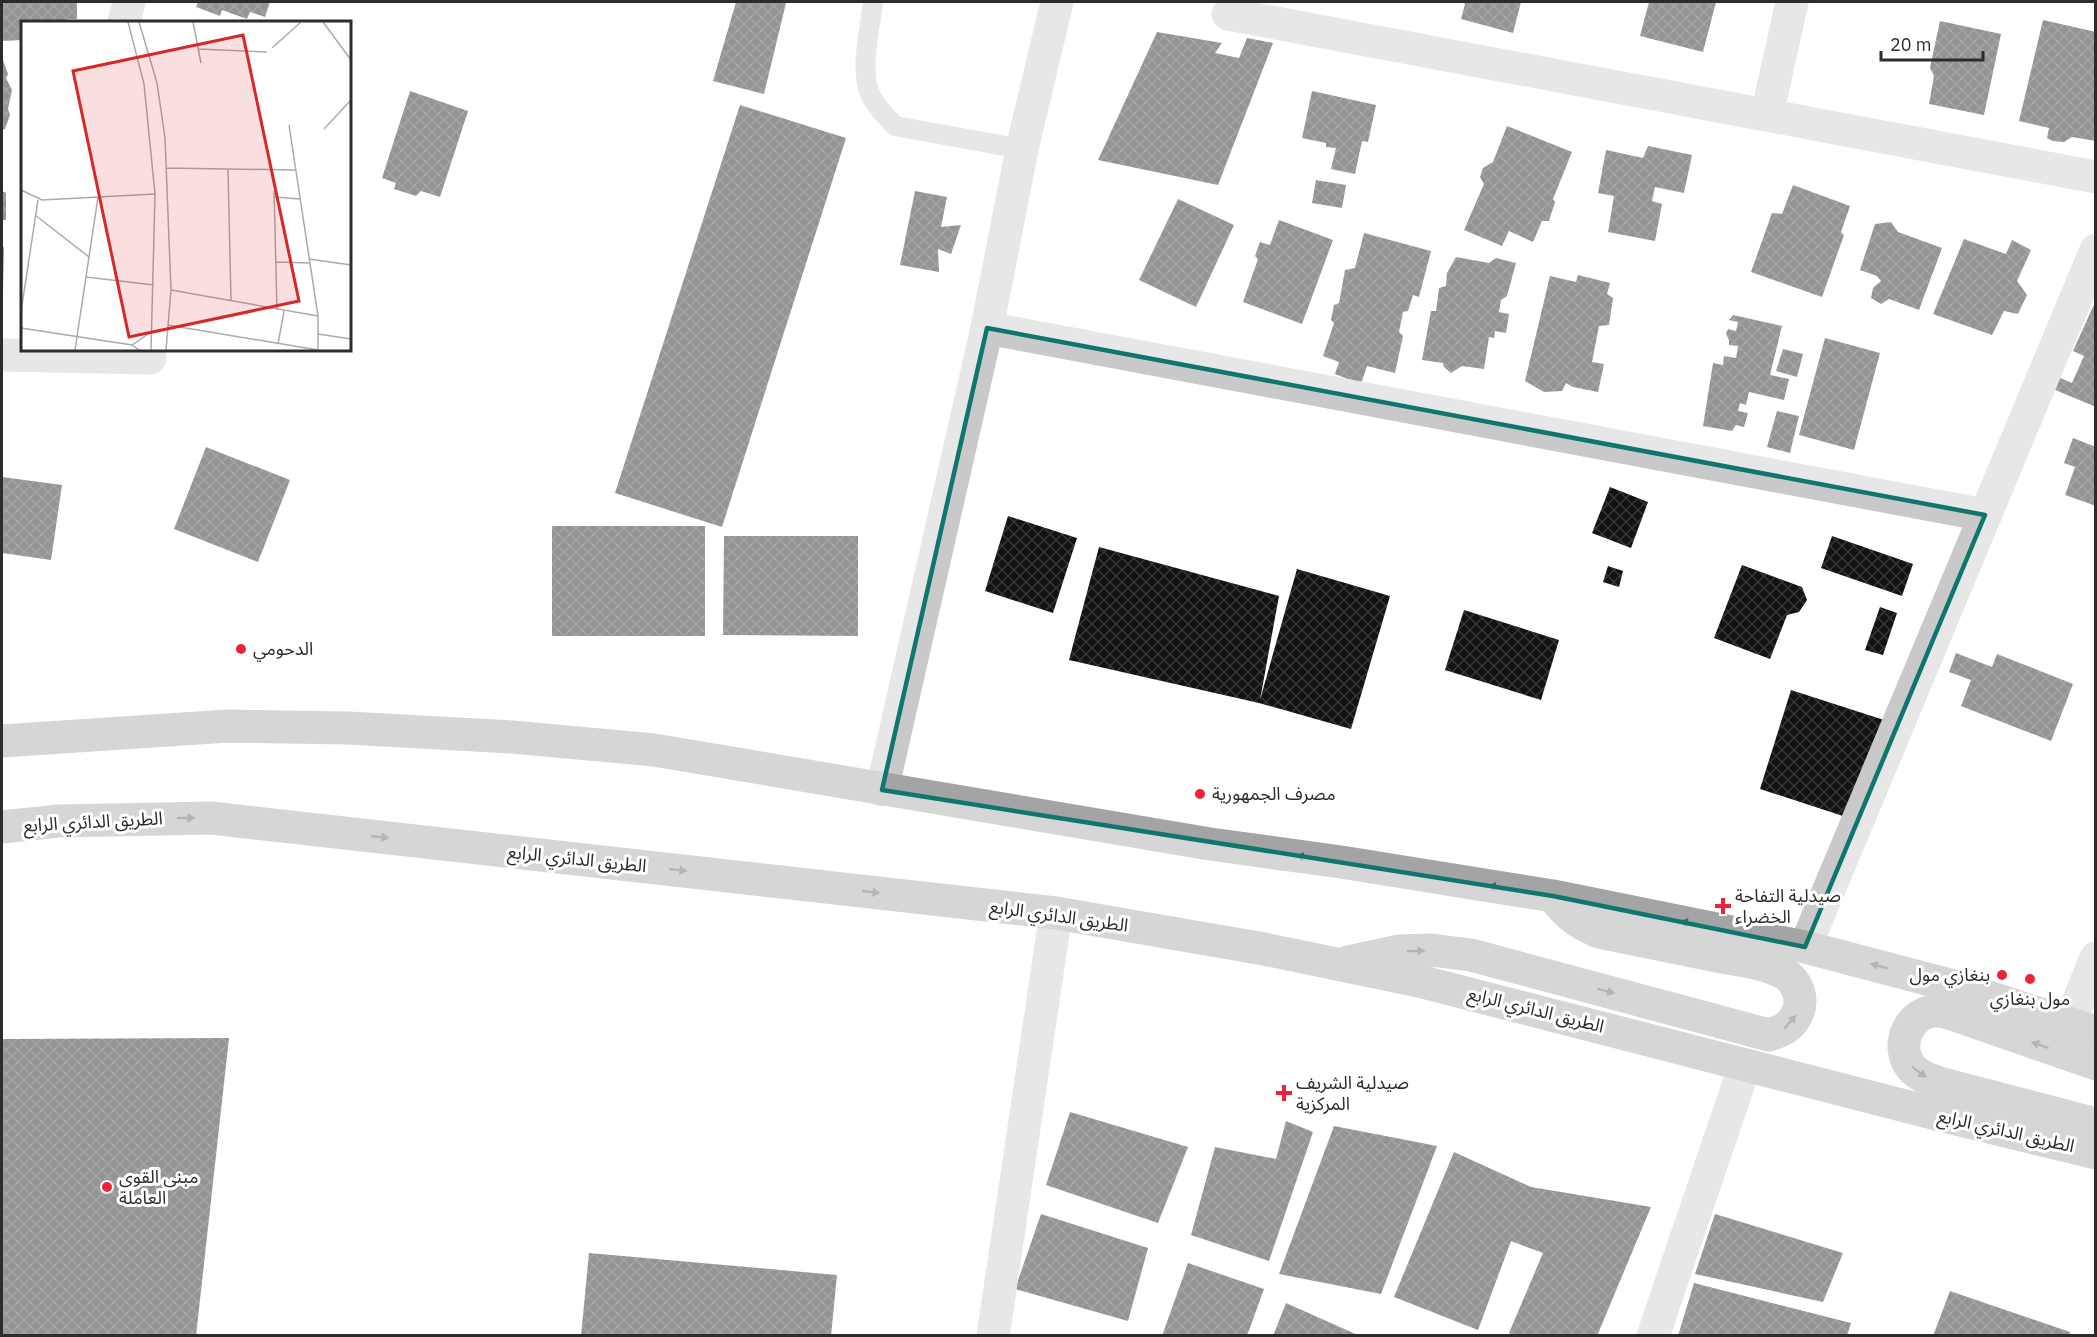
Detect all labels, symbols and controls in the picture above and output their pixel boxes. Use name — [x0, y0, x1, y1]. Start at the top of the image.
inset map — [21, 21, 351, 351]
scale bar — [1881, 24, 1983, 62]
text: 20 m — [1890, 33, 1932, 56]
place label: الدحومي — [253, 637, 313, 662]
marker: الدحومي — [234, 642, 248, 656]
place label: مصرف الجمهورية — [1212, 782, 1336, 805]
marker: مصرف الجمهورية — [1193, 787, 1207, 801]
street label: الطريق الدائري الرابع — [23, 806, 163, 840]
one-way arrow — [176, 814, 195, 823]
one-way arrow — [370, 832, 389, 842]
street label: الطريق الدائري الرابع — [506, 840, 648, 880]
one-way arrow — [1295, 852, 1314, 862]
one-way arrow — [668, 866, 687, 875]
one-way arrow — [1488, 882, 1507, 891]
place label: صيدلية التفاحة الخضراء — [1735, 884, 1841, 928]
one-way arrow — [862, 888, 881, 897]
street label: الطريق الدائري الرابع — [988, 894, 1130, 940]
marker: صيدلية التفاحة الخضراء — [1716, 899, 1730, 913]
one-way arrow — [1679, 918, 1698, 927]
one-way arrow — [1406, 946, 1425, 956]
one-way arrow — [1870, 961, 1888, 970]
place label: بنغازي مول — [1909, 963, 1990, 988]
marker: بنغازي مول — [1995, 968, 2009, 982]
marker: مول بنغازي — [2023, 972, 2037, 986]
street label: الطريق الدائري الرابع — [1465, 981, 1607, 1040]
one-way arrow — [1596, 987, 1615, 997]
place label: مول بنغازي — [1990, 987, 2070, 1012]
one-way arrow — [1783, 1015, 1796, 1030]
one-way arrow — [2031, 1040, 2049, 1049]
one-way arrow — [1911, 1066, 1926, 1078]
place label: صيدلية الشريف المركزية — [1296, 1071, 1409, 1115]
marker: صيدلية الشريف المركزية — [1277, 1086, 1291, 1100]
street label: الطريق الدائري الرابع — [1935, 1104, 2077, 1160]
place label: مبنى القوى العاملة — [119, 1165, 198, 1209]
marker: مبنى القوى العاملة — [100, 1180, 114, 1194]

